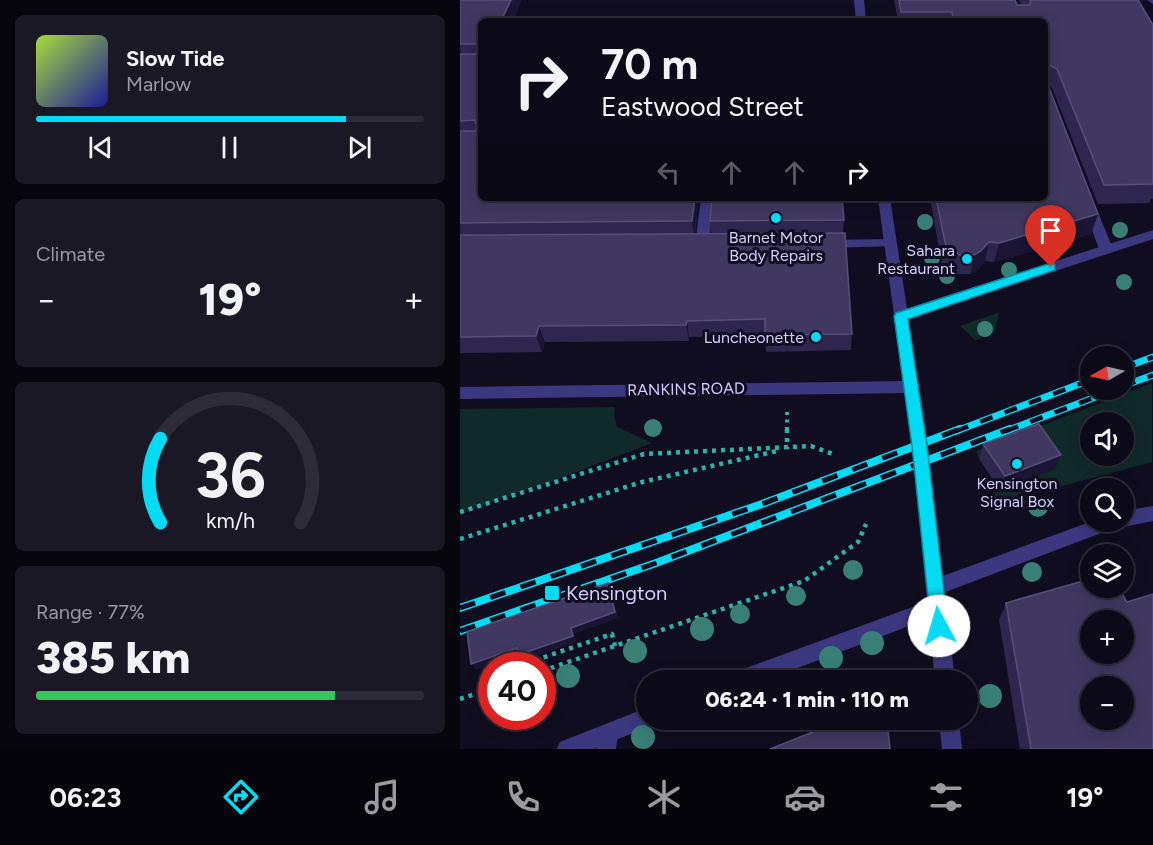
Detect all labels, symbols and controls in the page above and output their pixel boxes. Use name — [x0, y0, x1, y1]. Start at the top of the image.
text: 70 m — [601, 39, 698, 90]
icon: right — [502, 42, 580, 120]
text: Slow Tide — [126, 45, 225, 72]
text: Marlow — [126, 72, 191, 96]
text: Eastwood Street — [601, 90, 804, 123]
icon: previous — [84, 131, 117, 164]
icon: pause — [213, 131, 246, 164]
icon: next — [343, 131, 376, 164]
icon: left — [652, 156, 685, 189]
icon: ahead — [715, 156, 748, 189]
icon: ahead — [778, 156, 811, 189]
icon: right — [841, 156, 874, 189]
pin — [1025, 205, 1076, 267]
marker: Barnet Motor Body Repairs — [769, 211, 783, 225]
icon: arrive — [1034, 214, 1067, 247]
place label: Barnet Motor Body Repairs — [729, 228, 824, 265]
place label: Sahara Restaurant — [877, 241, 955, 278]
text: Climate — [36, 242, 105, 266]
marker: Sahara Restaurant — [960, 252, 974, 266]
text: 19° — [199, 272, 261, 326]
text: − — [36, 280, 57, 319]
text: + — [403, 280, 424, 319]
place label: Luncheonette — [704, 328, 804, 347]
marker: Luncheonette — [809, 330, 823, 344]
north arrow — [1080, 346, 1134, 400]
map controls — [1080, 346, 1134, 730]
street label: RANKINS ROAD — [627, 378, 745, 400]
button: sound — [1080, 412, 1134, 466]
text: 36 — [195, 438, 265, 513]
marker: Kensington Signal Box — [1010, 457, 1024, 471]
place label: Kensington Signal Box — [977, 474, 1058, 511]
button: search — [1080, 478, 1134, 532]
text: km/h — [206, 509, 254, 534]
button: layers — [1080, 544, 1134, 598]
place label: Kensington — [566, 581, 667, 605]
marker: Kensington — [543, 584, 561, 602]
position arrow — [907, 594, 971, 658]
text: Range · 77% — [36, 600, 145, 624]
button: + — [1080, 610, 1134, 664]
text: 385 km — [36, 630, 191, 684]
speed limit sign: 40 — [478, 652, 556, 730]
button: − — [1080, 676, 1134, 730]
text: 06:24 · 1 min · 110 m — [705, 686, 909, 713]
icon: directions — [220, 776, 262, 818]
icon: music — [361, 776, 403, 818]
icon: phone — [502, 776, 544, 818]
icon: climate — [643, 776, 685, 818]
icon: car — [784, 776, 826, 818]
icon: filters — [925, 776, 967, 818]
text: 06:23 — [49, 781, 121, 814]
text: 19° — [1066, 781, 1103, 814]

